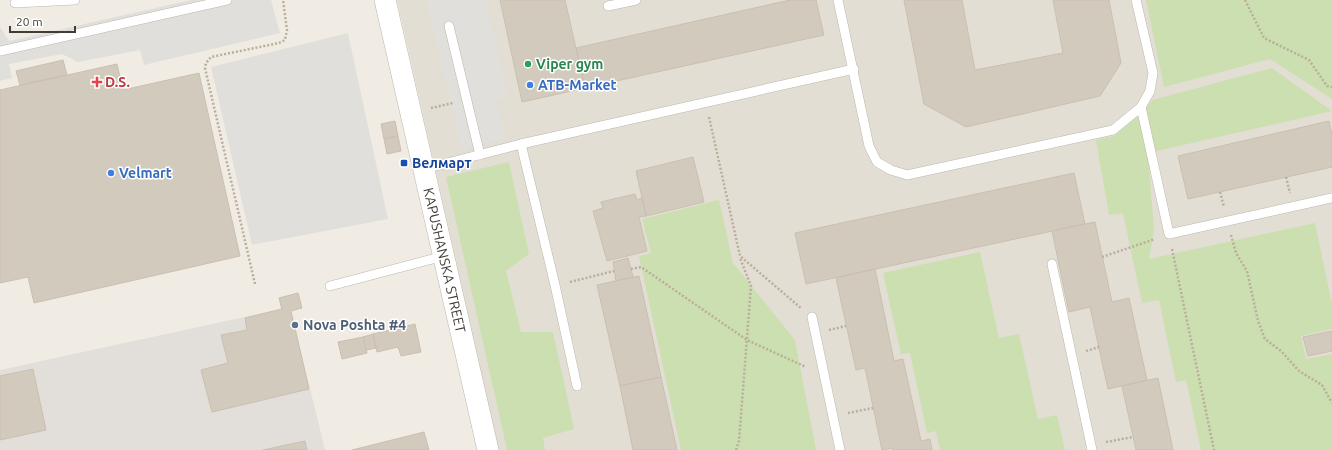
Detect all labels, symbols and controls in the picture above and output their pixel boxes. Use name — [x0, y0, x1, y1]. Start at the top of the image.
scale bar — [10, 8, 75, 34]
text: 20 m — [16, 15, 43, 28]
place label: Viper gym — [536, 56, 603, 72]
marker: Viper gym — [523, 59, 533, 69]
place label: D.S. — [105, 74, 130, 90]
marker: D.S. — [92, 77, 102, 87]
place label: ATB-Market — [538, 77, 617, 93]
marker: ATB-Market — [525, 80, 535, 90]
place label: Велмарт — [412, 155, 472, 171]
marker: Велмарт — [399, 158, 409, 168]
place label: Velmart — [119, 165, 172, 181]
marker: Velmart — [106, 168, 116, 178]
street label: KAPUSHANSKA STREET — [420, 186, 469, 335]
place label: Nova Poshta #4 — [303, 317, 406, 333]
marker: Nova Poshta #4 — [290, 320, 300, 330]

